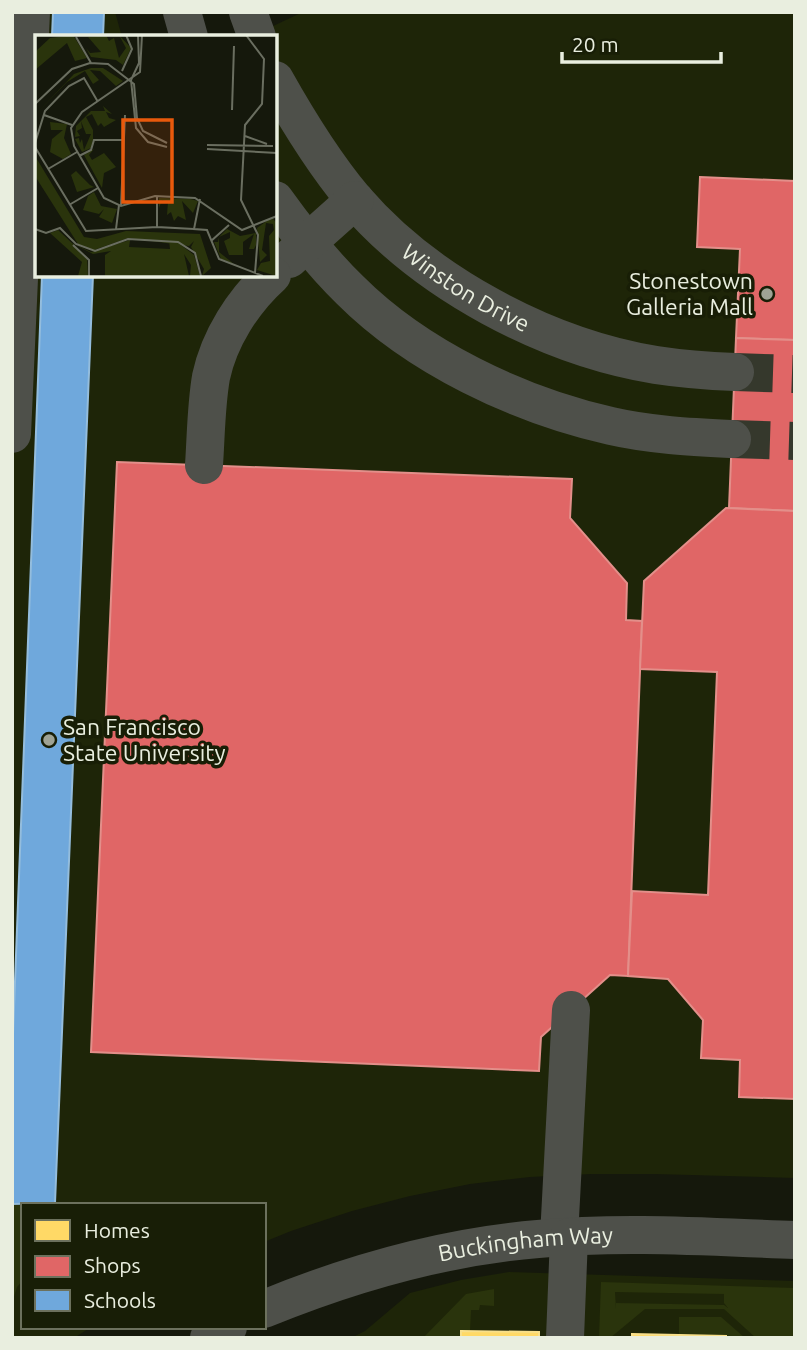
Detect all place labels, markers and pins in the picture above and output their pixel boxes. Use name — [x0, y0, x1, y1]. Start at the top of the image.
place label: Stonestown Galleria Mall — [626, 268, 753, 319]
marker: Stonestown Galleria Mall — [759, 286, 775, 302]
place label: San Francisco State University — [63, 714, 226, 765]
marker: San Francisco State University — [41, 732, 57, 748]

